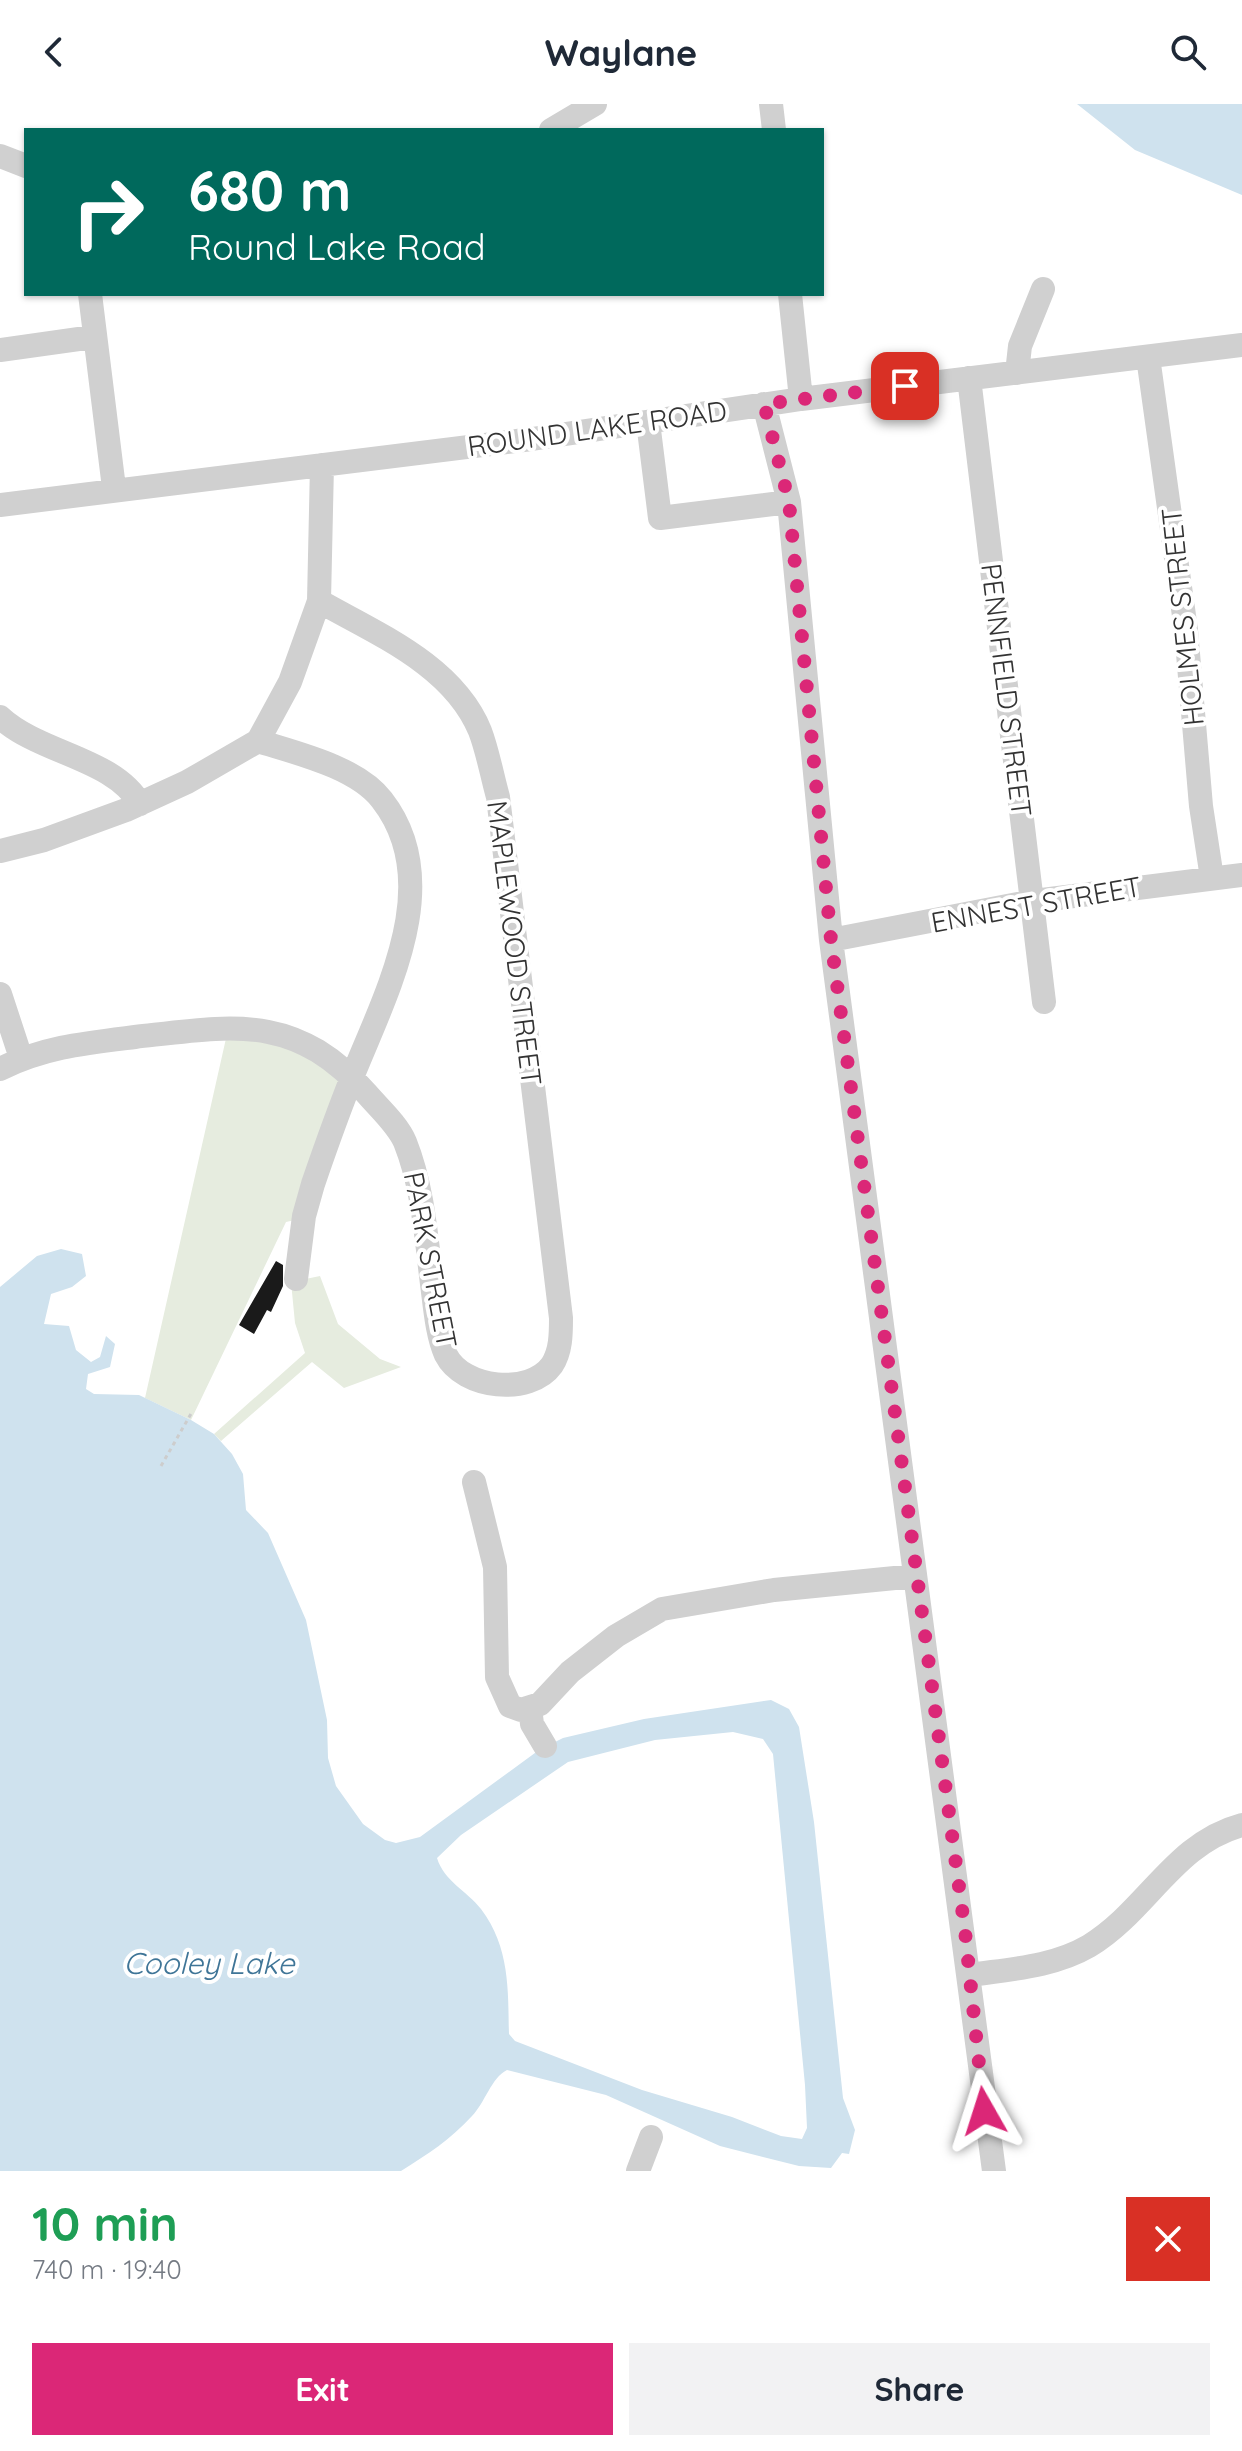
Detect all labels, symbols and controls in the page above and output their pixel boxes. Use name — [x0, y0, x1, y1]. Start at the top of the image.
icon: back — [32, 30, 76, 74]
text: Waylane — [545, 30, 697, 75]
icon: search — [1166, 30, 1210, 74]
text: 680 m — [188, 155, 351, 225]
icon: right — [56, 160, 160, 264]
text: Round Lake Road — [188, 224, 486, 269]
pin — [871, 352, 939, 420]
icon: arrive — [883, 364, 927, 408]
street label: ROUND LAKE ROAD — [465, 392, 729, 464]
street label: HOLMES STREET — [1153, 506, 1211, 728]
street label: PENNFIELD STREET — [974, 561, 1040, 819]
street label: MAPLEWOOD STREET — [480, 799, 550, 1087]
street label: ENNEST STREET — [928, 868, 1144, 940]
street label: PARK STREET — [397, 1169, 465, 1351]
water label: Cooley Lake — [124, 1944, 296, 1982]
position arrow — [942, 2069, 1026, 2153]
text: 10 min — [32, 2193, 178, 2253]
button: close — [1126, 2197, 1210, 2281]
text: 740 m · 19:40 — [32, 2253, 182, 2286]
button: Exit — [32, 2343, 613, 2435]
button: Share — [629, 2343, 1210, 2435]

